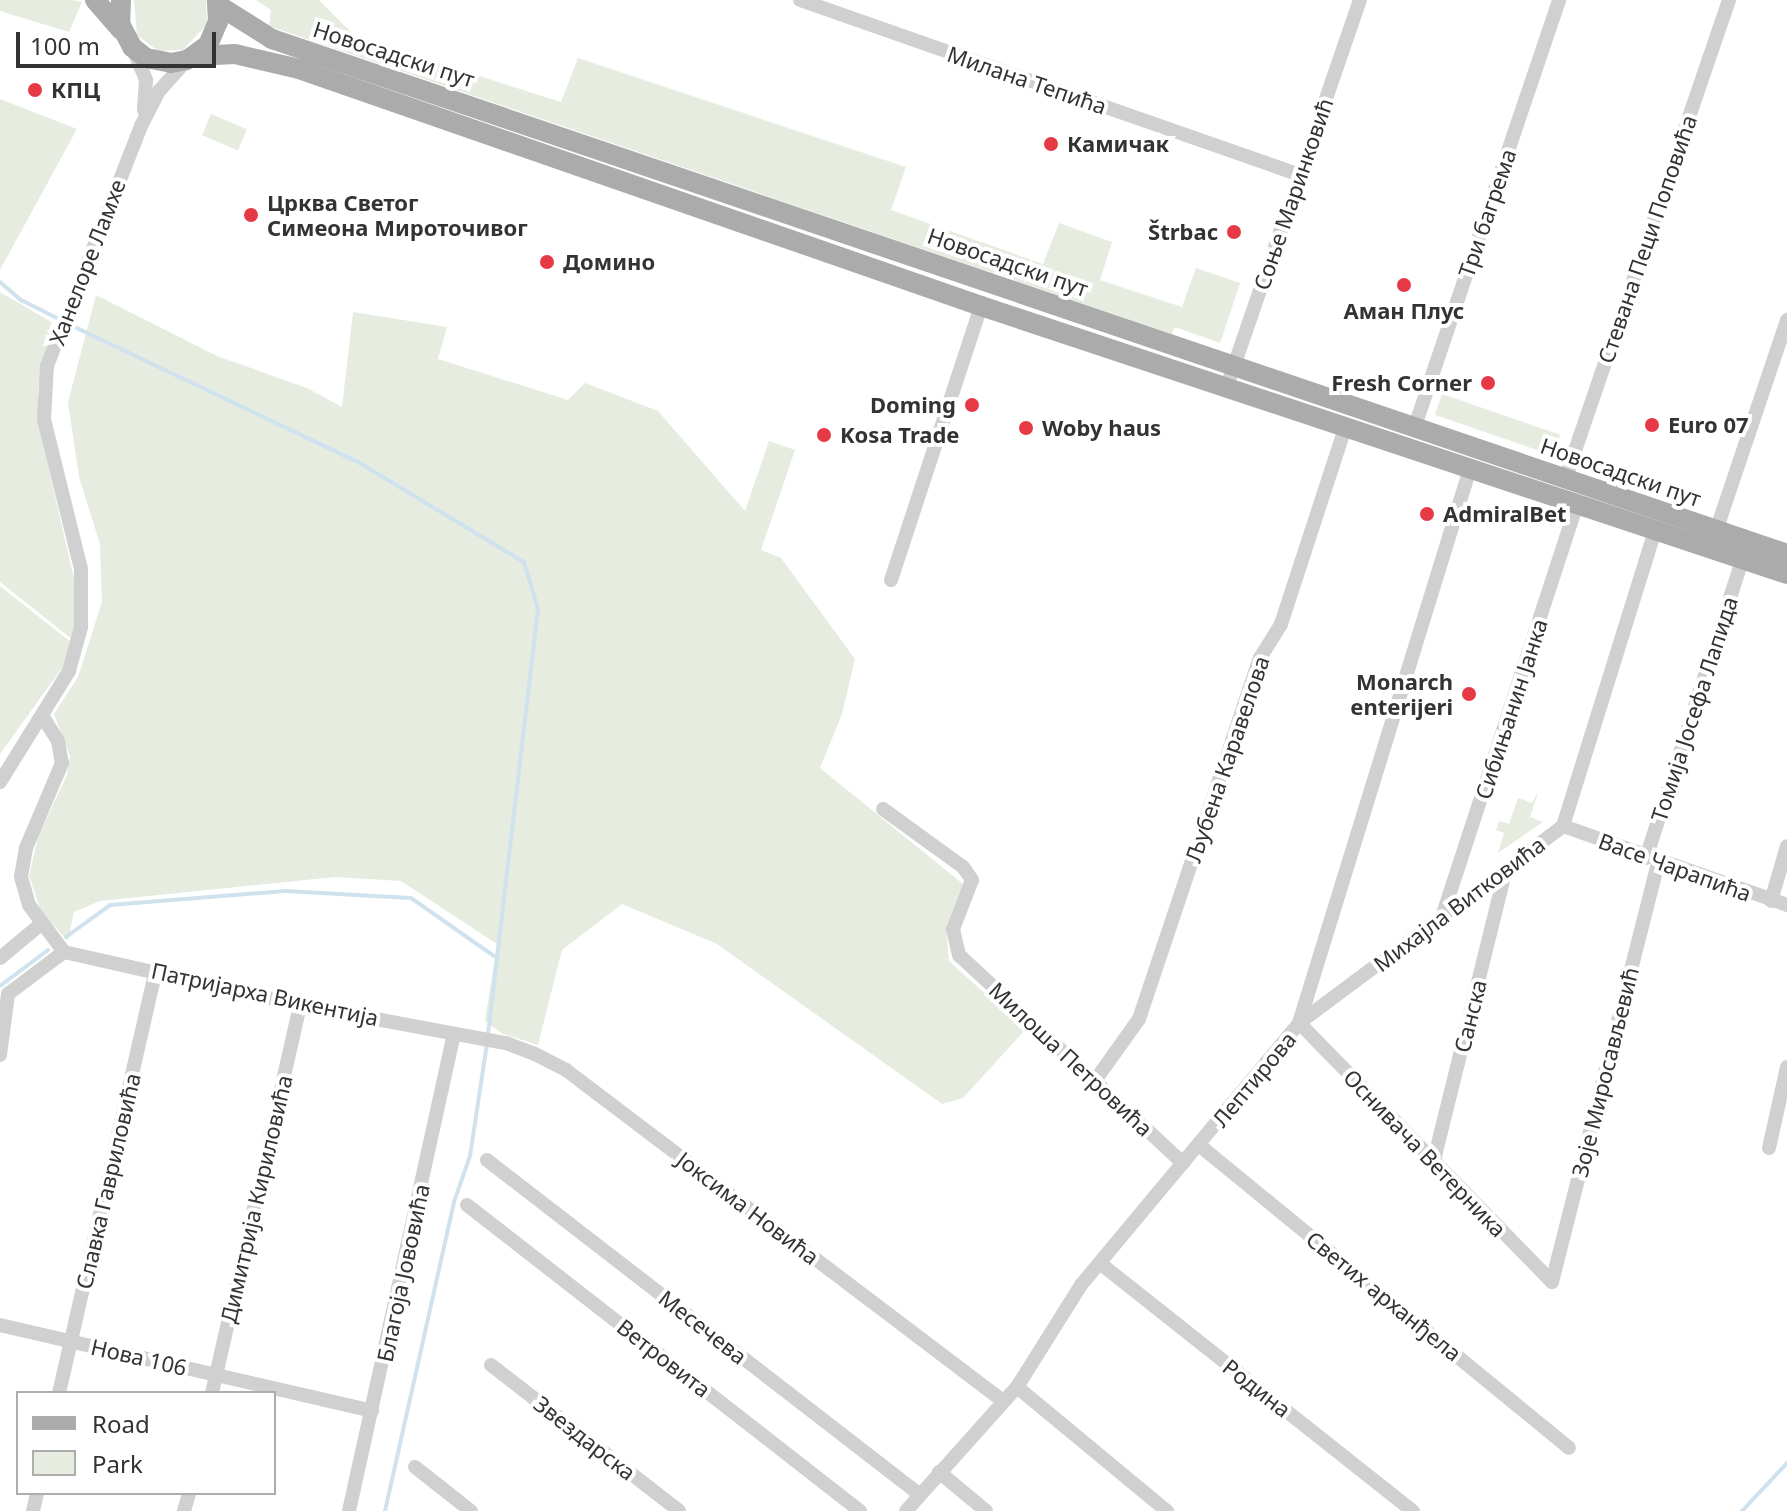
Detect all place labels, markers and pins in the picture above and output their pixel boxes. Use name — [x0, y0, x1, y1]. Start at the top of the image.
place label: КПЦ — [51, 77, 100, 103]
marker: КПЦ — [26, 81, 44, 99]
place label: Камичак — [1067, 131, 1169, 157]
marker: Камичак — [1042, 135, 1060, 153]
place label: Црква Светог Симеона Мироточивог — [267, 189, 528, 240]
marker: Црква Светог Симеона Мироточивог — [242, 206, 260, 224]
place label: Štrbac — [1148, 219, 1218, 245]
marker: Štrbac — [1225, 223, 1243, 241]
place label: Домино — [563, 249, 655, 275]
marker: Домино — [538, 253, 556, 271]
marker: Аман Плус — [1395, 276, 1413, 294]
place label: Аман Плус — [1344, 298, 1464, 324]
place label: Fresh Corner — [1331, 370, 1472, 396]
marker: Fresh Corner — [1479, 374, 1497, 392]
place label: Doming — [870, 392, 956, 418]
marker: Doming — [963, 396, 981, 414]
place label: Euro 07 — [1668, 412, 1749, 438]
place label: Woby haus — [1042, 415, 1161, 441]
marker: Euro 07 — [1643, 416, 1661, 434]
marker: Woby haus — [1017, 419, 1035, 437]
place label: Kosa Trade — [840, 422, 960, 448]
marker: Kosa Trade — [815, 426, 833, 444]
place label: AdmiralBet — [1443, 501, 1567, 527]
marker: AdmiralBet — [1418, 505, 1436, 523]
place label: Monarch enterijeri — [1350, 668, 1453, 720]
marker: Monarch enterijeri — [1460, 685, 1478, 703]

